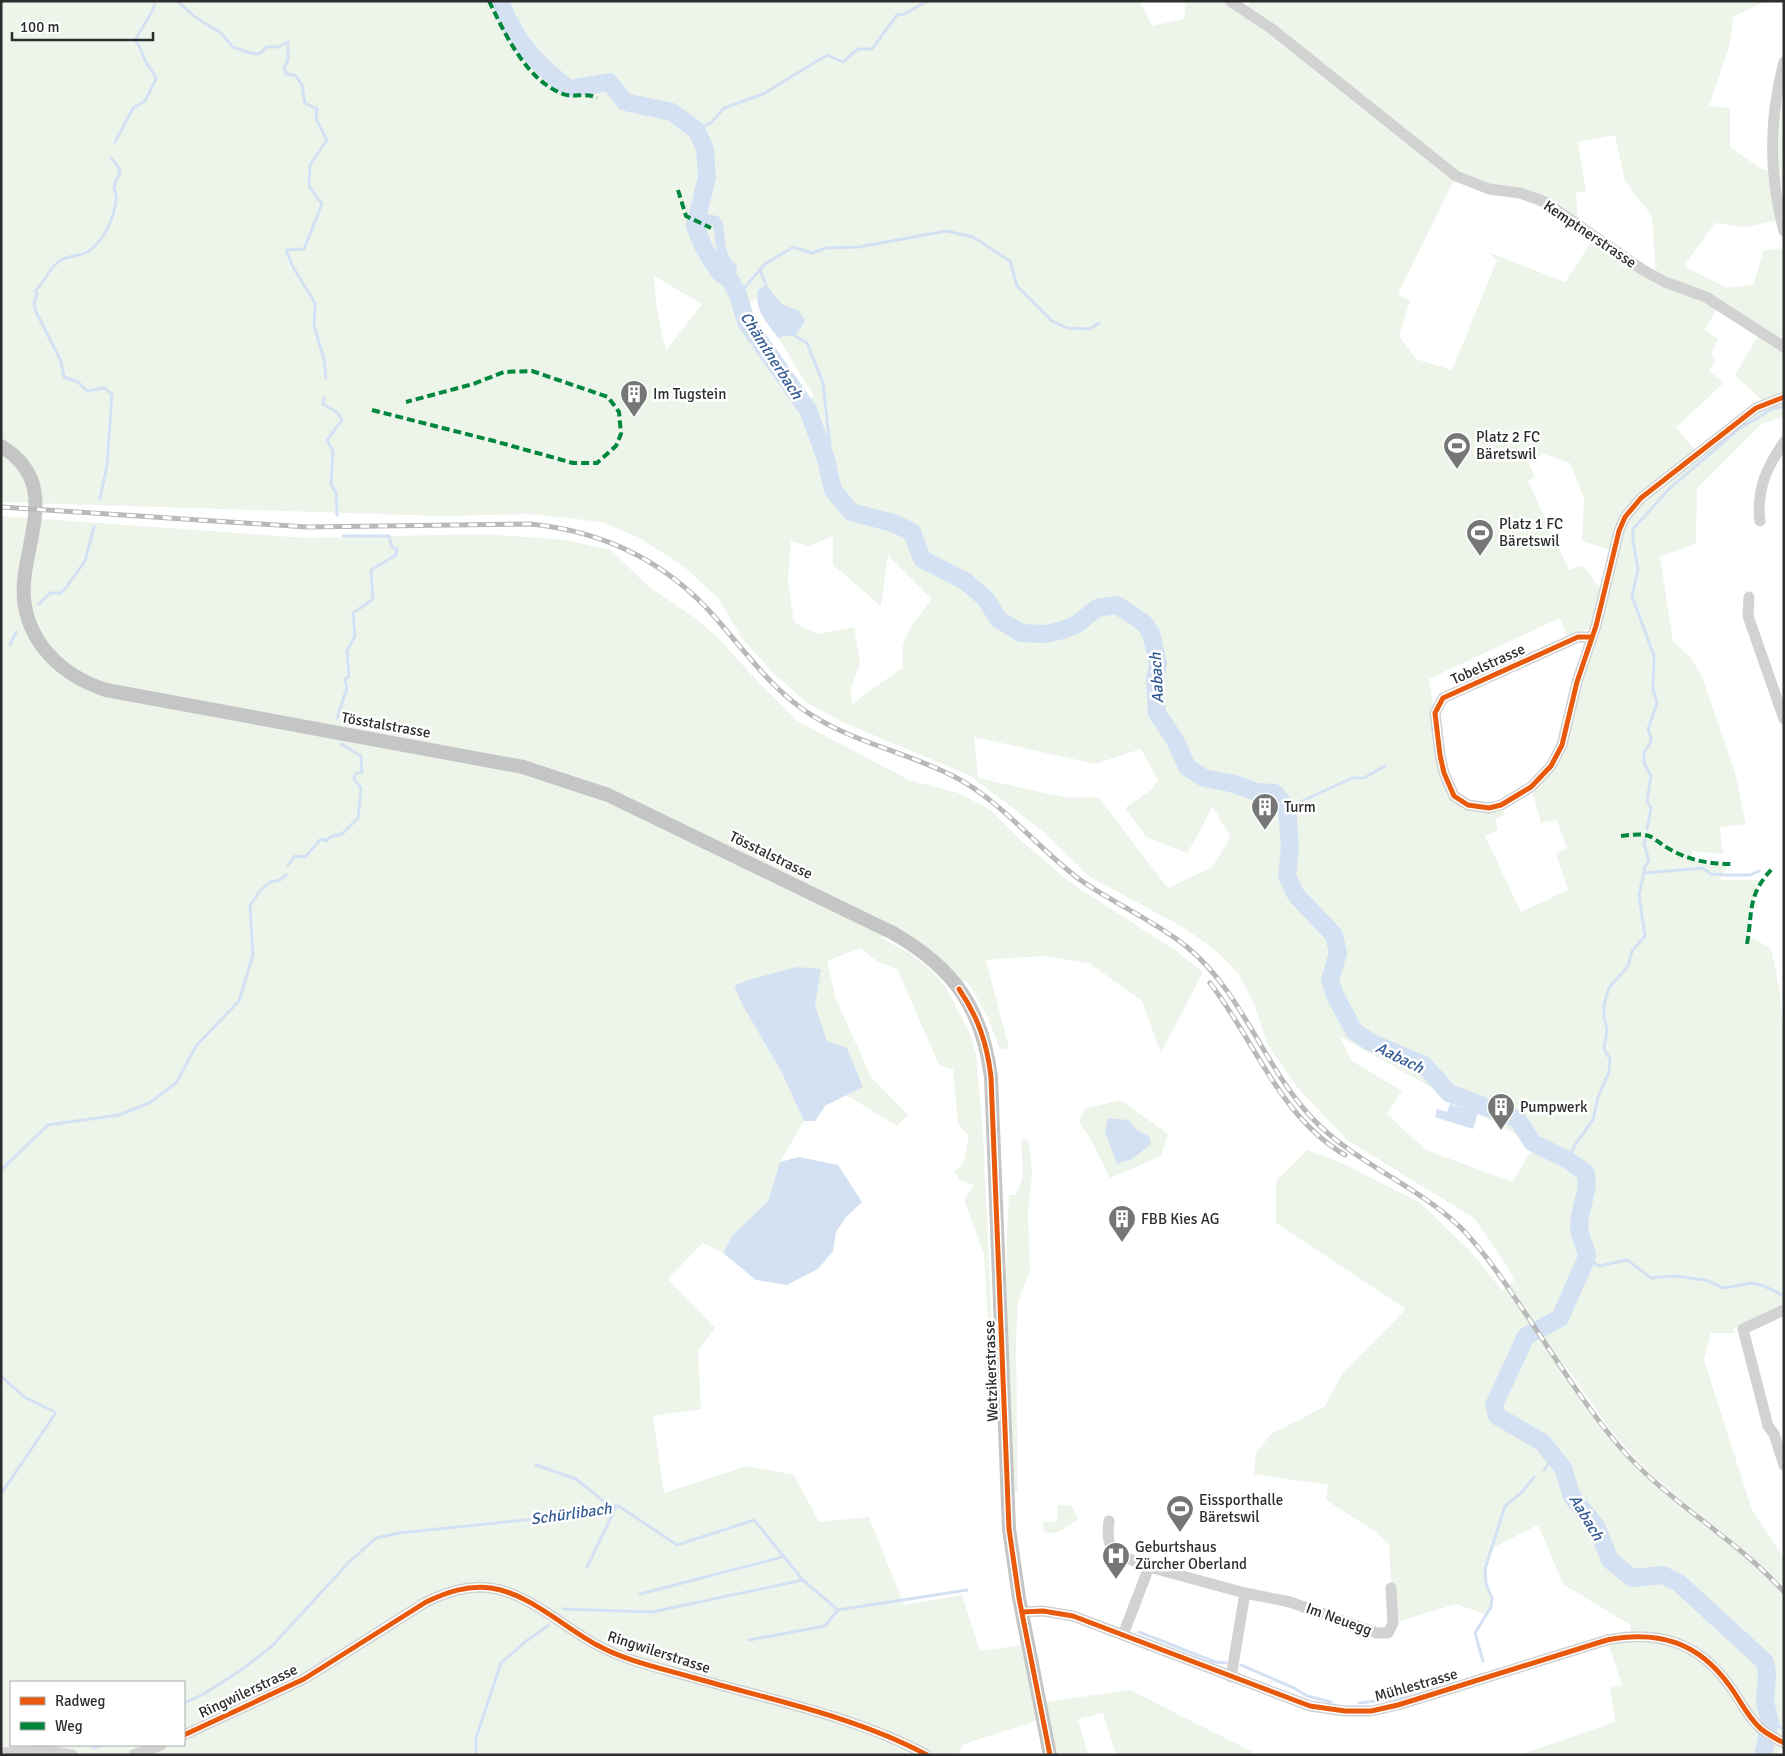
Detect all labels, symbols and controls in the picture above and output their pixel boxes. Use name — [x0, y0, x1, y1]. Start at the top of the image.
scale bar — [12, 10, 154, 42]
text: 100 m — [20, 18, 60, 36]
street label: Kemptnerstrasse — [1540, 196, 1640, 272]
water label: Chämtnerbach — [735, 308, 808, 404]
building icon: Im Tugstein — [619, 379, 649, 418]
place label: Im Tugstein — [653, 385, 726, 403]
place label: Platz 2 FC Bäretswil — [1476, 428, 1540, 463]
sports icon: Platz 2 FC Bäretswil — [1442, 431, 1472, 470]
place label: Platz 1 FC Bäretswil — [1499, 515, 1563, 550]
sports icon: Platz 1 FC Bäretswil — [1465, 518, 1495, 557]
street label: Tobelstrasse — [1448, 640, 1528, 688]
water label: Aabach — [1146, 651, 1168, 704]
street label: Tösstalstrasse — [340, 708, 432, 742]
building icon: Turm — [1250, 792, 1280, 831]
place label: Turm — [1284, 798, 1316, 816]
street label: Tösstalstrasse — [726, 827, 816, 883]
water label: Aabach — [1372, 1038, 1428, 1079]
building icon: Pumpwerk — [1486, 1092, 1516, 1131]
place label: Pumpwerk — [1520, 1098, 1588, 1116]
building icon: FBB Kies AG — [1107, 1204, 1137, 1243]
place label: FBB Kies AG — [1141, 1210, 1219, 1228]
street label: Wetzikerstrasse — [980, 1320, 1002, 1422]
place label: Eissporthalle Bäretswil — [1199, 1491, 1283, 1526]
water label: Aabach — [1565, 1491, 1608, 1545]
sports icon: Eissporthalle Bäretswil — [1165, 1494, 1195, 1533]
water label: Schürlibach — [529, 1498, 614, 1530]
place label: Geburtshaus Zürcher Oberland — [1135, 1538, 1247, 1573]
hospital icon: Geburtshaus Zürcher Oberland — [1101, 1541, 1131, 1580]
street label: Im Neuegg — [1304, 1599, 1375, 1639]
street label: Ringwilerstrasse — [605, 1627, 713, 1677]
street label: Ringwilerstrasse — [196, 1660, 300, 1722]
street label: Mühlestrasse — [1372, 1665, 1460, 1705]
legend — [10, 1681, 185, 1746]
text: Radweg — [55, 1692, 106, 1710]
text: Weg — [55, 1717, 83, 1735]

